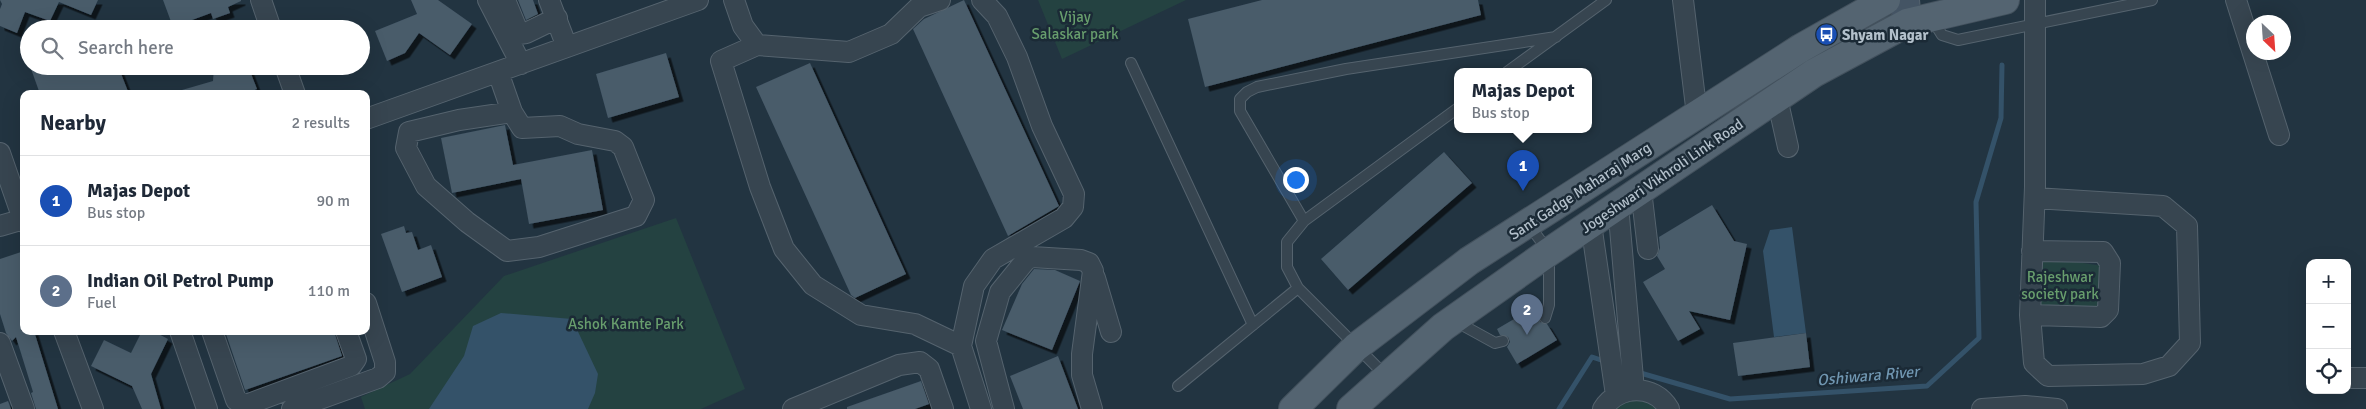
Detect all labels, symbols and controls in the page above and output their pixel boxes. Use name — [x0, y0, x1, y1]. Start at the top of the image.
park label: Vijay Salaskar park — [1031, 8, 1119, 43]
north arrow — [2246, 15, 2291, 60]
search box — [20, 20, 370, 75]
bus stop icon: Shyam Nagar — [1814, 23, 1838, 47]
place label: Shyam Nagar — [1842, 26, 1929, 44]
icon: search — [38, 34, 66, 62]
text: Search here — [78, 36, 174, 60]
popup — [1454, 68, 1592, 133]
text: Majas Depot — [1471, 79, 1575, 103]
text: Bus stop — [1471, 103, 1530, 123]
text: Nearby — [40, 110, 106, 136]
text: 2 results — [291, 113, 350, 133]
street label: Jogeshwari Vikhroli Link Road — [1577, 115, 1747, 237]
street label: Sant Gadge Maharaj Marg — [1506, 138, 1654, 244]
pin: 1 — [1507, 150, 1539, 191]
your location — [1283, 167, 1309, 193]
text: Majas Depot — [87, 179, 190, 203]
text: 1 — [52, 191, 60, 211]
text: 90 m — [316, 191, 350, 211]
text: Bus stop — [87, 203, 145, 223]
map controls — [2306, 259, 2351, 394]
button: + — [2306, 259, 2351, 304]
park label: Rajeshwar society park — [2021, 268, 2099, 303]
text: Indian Oil Petrol Pump — [87, 269, 274, 293]
text: 2 — [52, 281, 60, 301]
text: 110 m — [308, 281, 350, 301]
text: Fuel — [87, 293, 116, 313]
pin: 2 — [1511, 294, 1543, 335]
button: − — [2306, 304, 2351, 349]
park label: Ashok Kamte Park — [568, 315, 684, 333]
button: locate — [2306, 349, 2351, 394]
water label: Oshiwara River — [1816, 361, 1922, 390]

